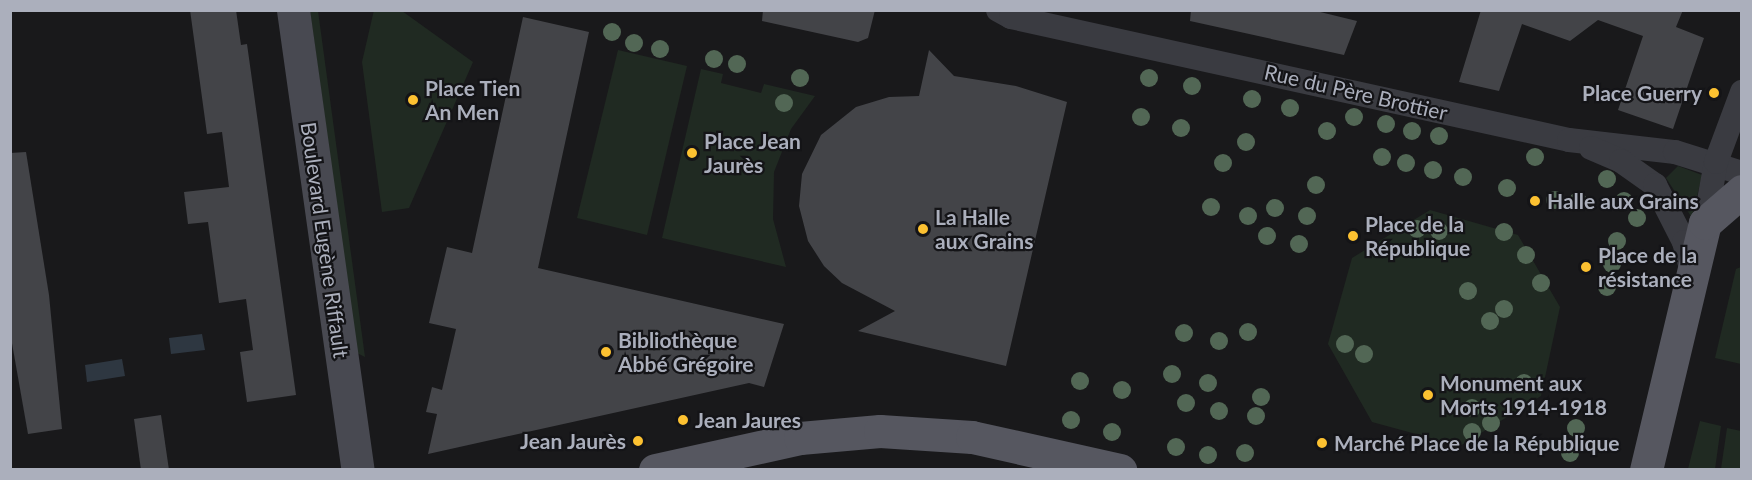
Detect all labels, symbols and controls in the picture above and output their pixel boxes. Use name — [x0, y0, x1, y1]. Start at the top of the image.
street label: Rue du Père Brottier — [1262, 59, 1450, 125]
place label: Place Tien An Men — [425, 75, 521, 125]
place label: Place Guerry — [1582, 80, 1702, 106]
marker: Place Guerry — [1707, 86, 1721, 100]
marker: Place Tien An Men — [406, 93, 420, 107]
street label: Boulevard Eugène Riffault — [296, 120, 354, 360]
place label: Place Jean Jaurès — [704, 128, 801, 178]
marker: Place Jean Jaurès — [685, 146, 699, 160]
place label: Halle aux Grains — [1547, 188, 1699, 214]
marker: Halle aux Grains — [1528, 194, 1542, 208]
place label: La Halle aux Grains — [935, 204, 1033, 254]
place label: Place de la République — [1365, 211, 1470, 261]
marker: La Halle aux Grains — [916, 222, 930, 236]
marker: Place de la République — [1346, 229, 1360, 243]
place label: Place de la résistance — [1598, 242, 1697, 292]
marker: Place de la résistance — [1579, 260, 1593, 274]
place label: Bibliothèque Abbé Grégoire — [618, 327, 754, 377]
marker: Bibliothèque Abbé Grégoire — [599, 345, 613, 359]
place label: Monument aux Morts 1914-1918 — [1440, 370, 1607, 420]
marker: Monument aux Morts 1914-1918 — [1421, 388, 1435, 402]
place label: Jean Jaures — [695, 407, 802, 433]
marker: Jean Jaures — [676, 413, 690, 427]
place label: Jean Jaurès — [519, 428, 626, 454]
place label: Marché Place de la République — [1334, 430, 1620, 456]
marker: Jean Jaurès — [631, 434, 645, 448]
marker: Marché Place de la République — [1315, 436, 1329, 450]

